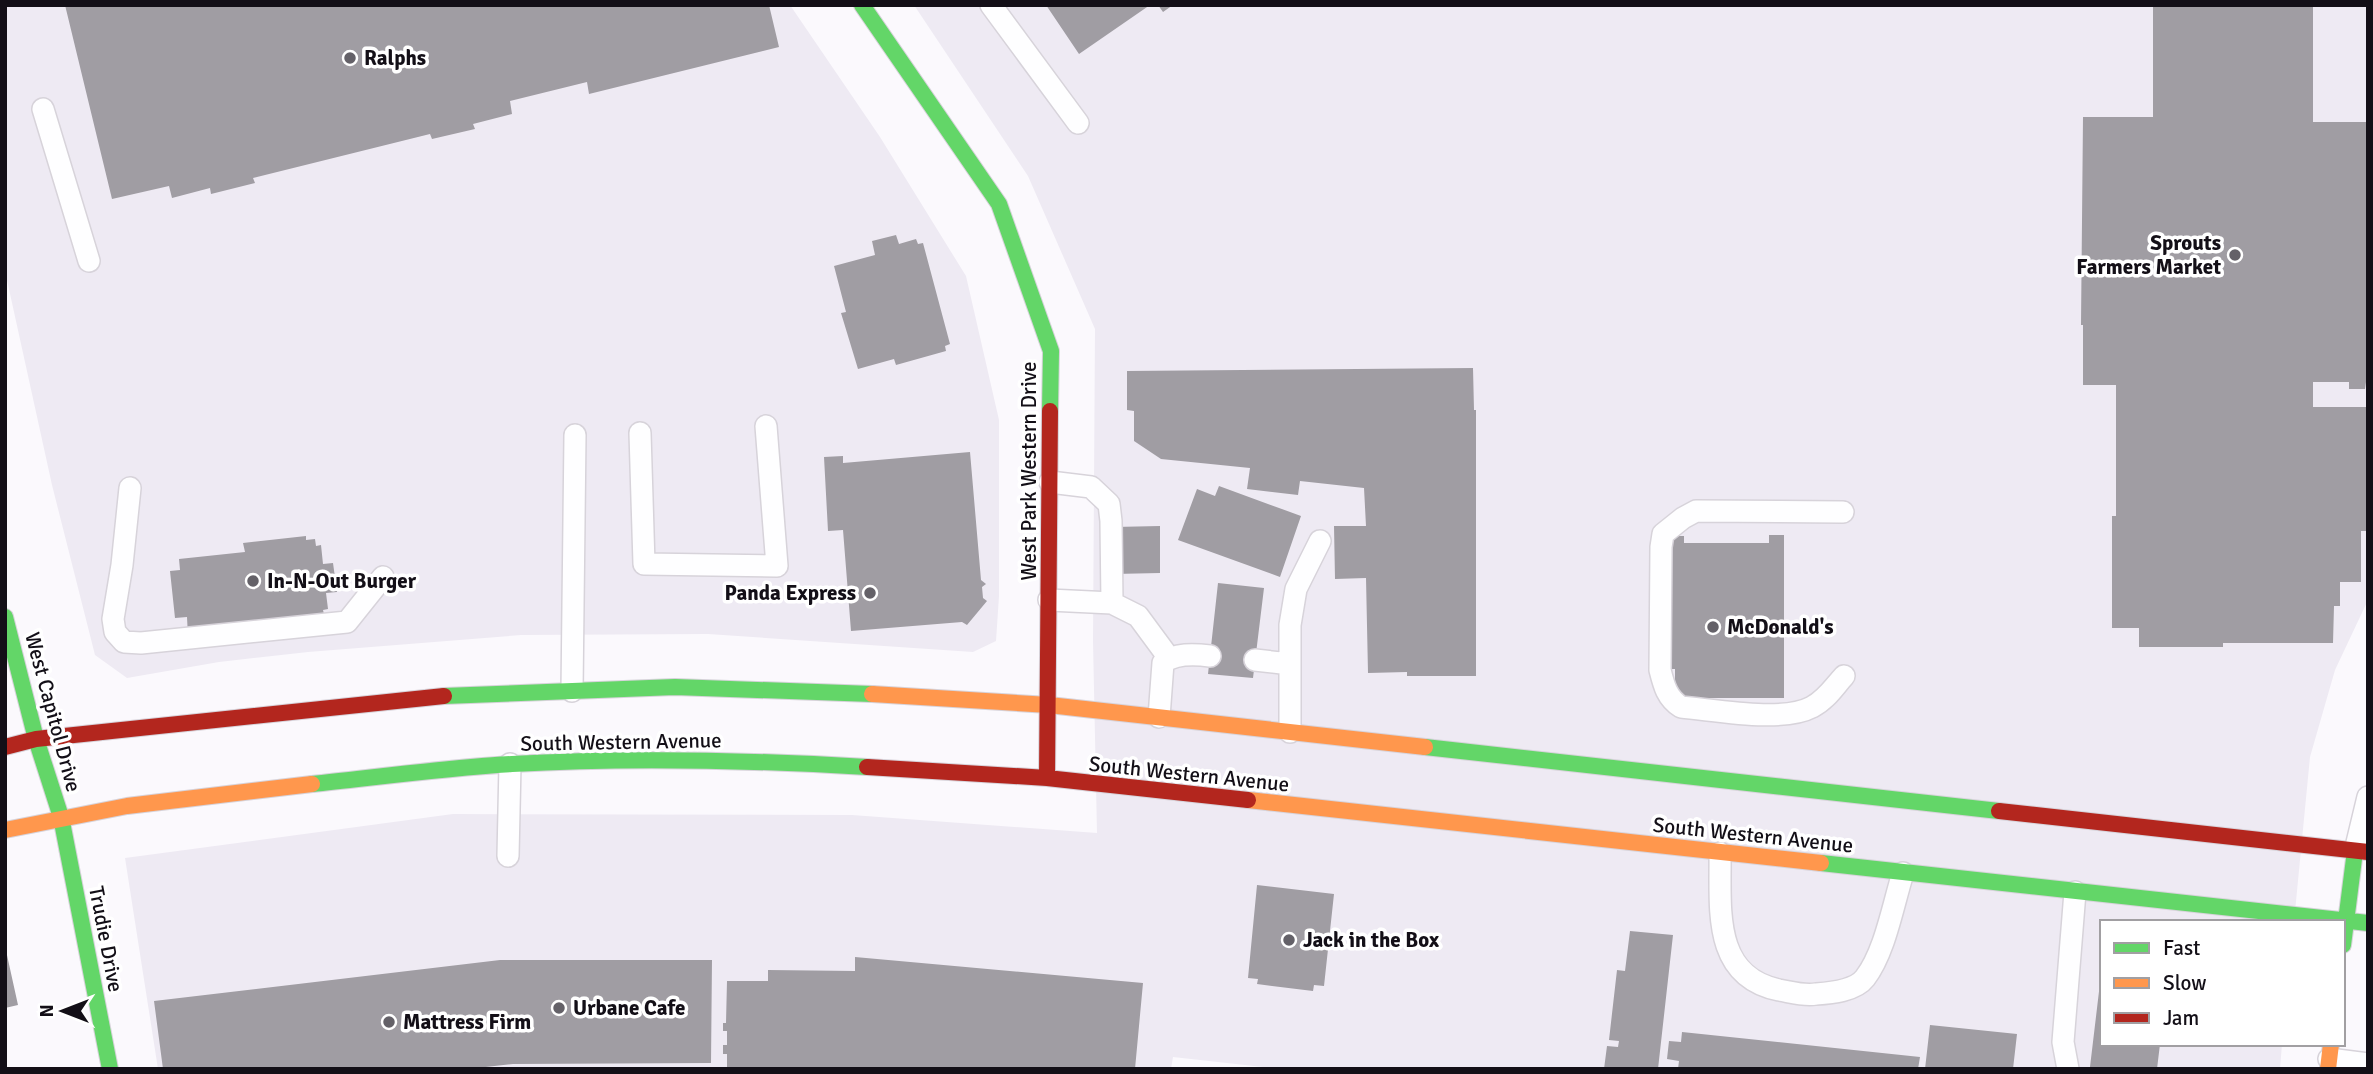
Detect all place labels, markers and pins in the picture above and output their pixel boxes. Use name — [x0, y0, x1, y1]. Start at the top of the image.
place label: Ralphs — [364, 45, 426, 71]
marker: Ralphs — [342, 50, 358, 66]
place label: Sprouts Farmers Market — [2076, 230, 2221, 280]
marker: Sprouts Farmers Market — [2227, 247, 2243, 263]
place label: In-N-Out Burger — [267, 568, 417, 594]
marker: In-N-Out Burger — [245, 573, 261, 589]
place label: Panda Express — [725, 580, 856, 606]
marker: Panda Express — [862, 585, 878, 601]
place label: McDonald's — [1727, 614, 1834, 640]
marker: McDonald's — [1705, 619, 1721, 635]
place label: Jack in the Box — [1303, 927, 1440, 953]
marker: Jack in the Box — [1281, 932, 1297, 948]
place label: Urbane Cafe — [573, 995, 685, 1021]
marker: Urbane Cafe — [551, 1000, 567, 1016]
place label: Mattress Firm — [403, 1009, 531, 1035]
marker: Mattress Firm — [381, 1014, 397, 1030]

